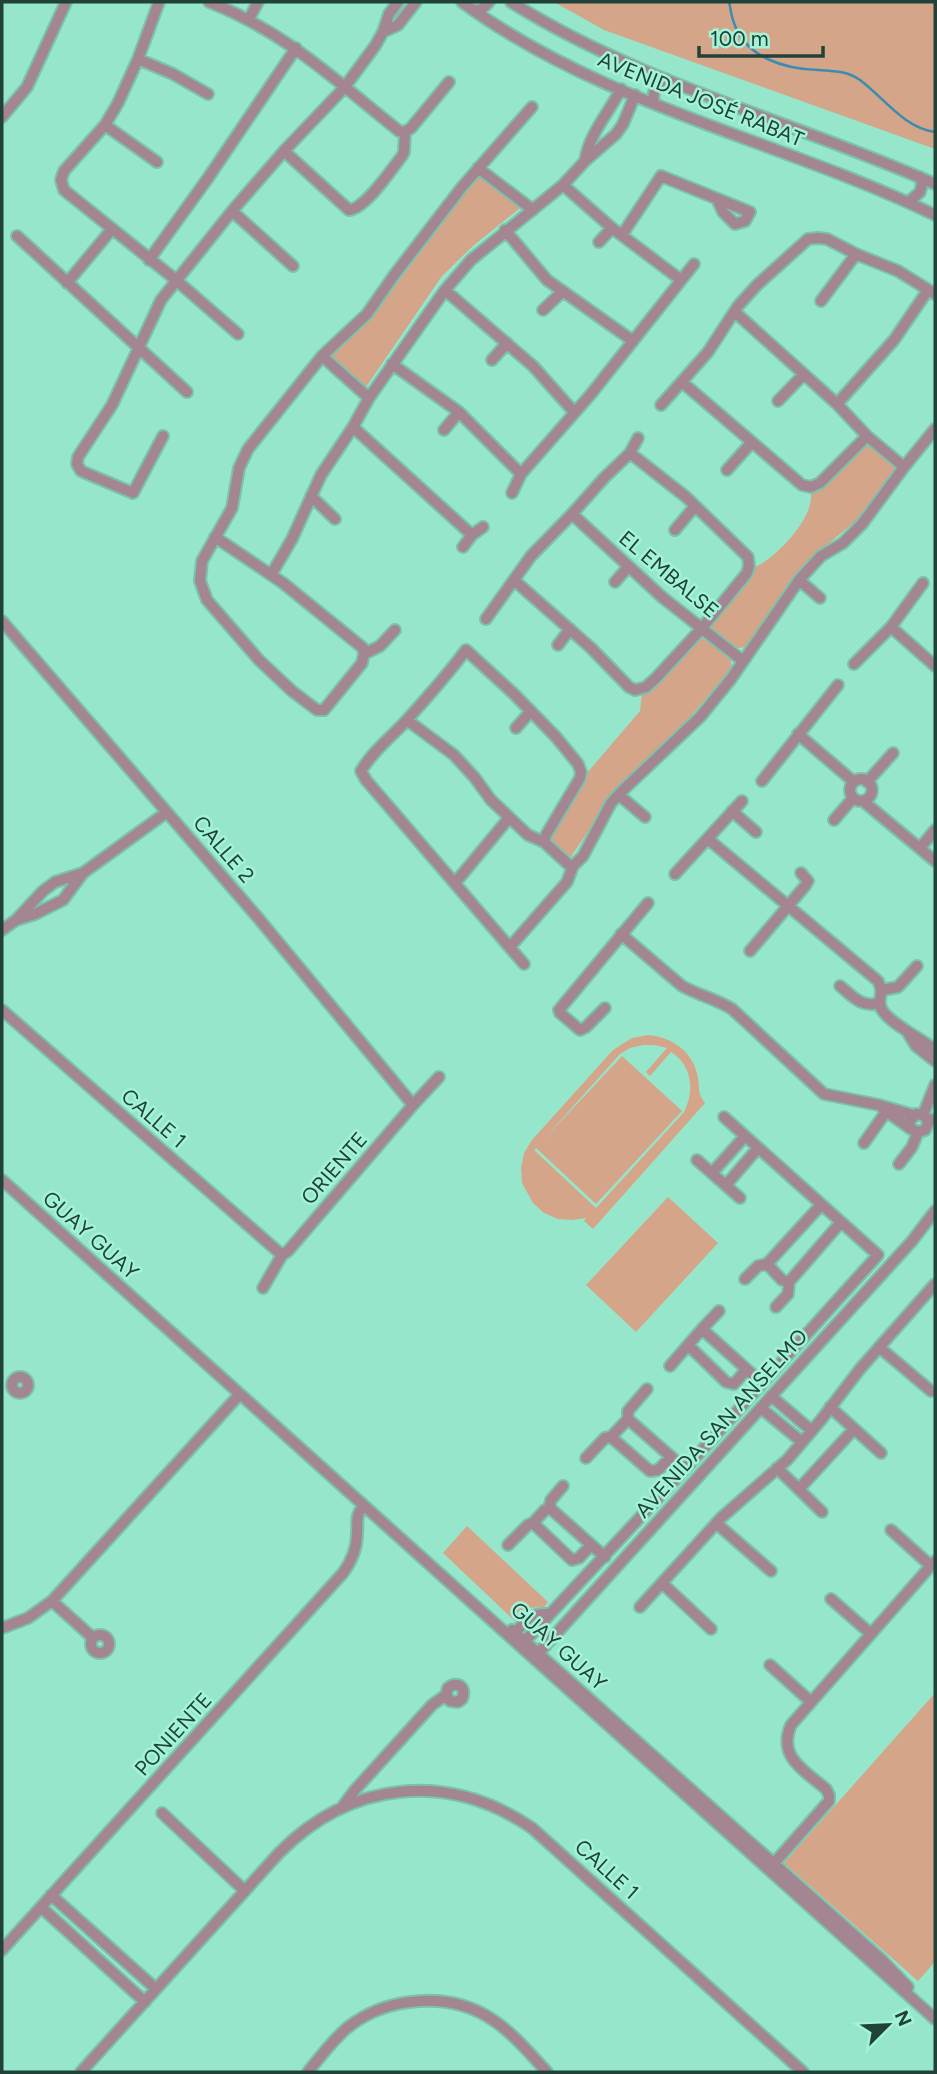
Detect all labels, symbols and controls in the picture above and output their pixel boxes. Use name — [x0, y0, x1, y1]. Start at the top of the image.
scale bar — [699, 14, 823, 58]
text: 100 m — [710, 26, 769, 51]
street label: AVENIDA JOSÉ RABAT — [595, 46, 808, 152]
street label: EL EMBALSE — [614, 525, 724, 623]
street label: CALLE 2 — [188, 810, 260, 888]
street label: CALLE 1 — [117, 1083, 191, 1153]
street label: ORIENTE — [296, 1127, 372, 1209]
street label: GUAY GUAY — [38, 1186, 144, 1285]
street label: AVENIDA SAN ANSELMO — [630, 1323, 812, 1523]
street label: GUAY GUAY — [506, 1597, 612, 1696]
street label: PONIENTE — [129, 1687, 217, 1781]
street label: CALLE 1 — [570, 1834, 644, 1904]
north arrow — [853, 1990, 923, 2060]
text: N — [890, 2007, 917, 2030]

